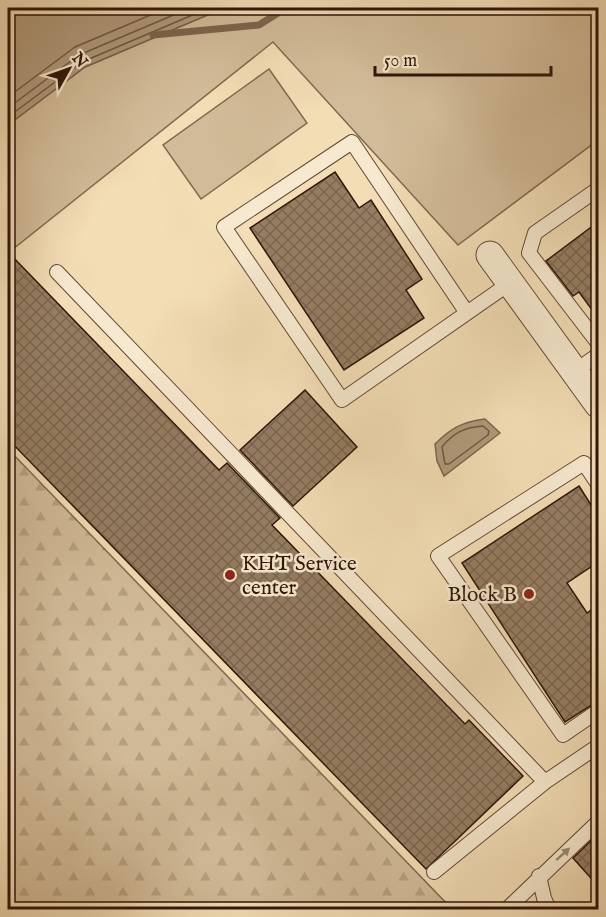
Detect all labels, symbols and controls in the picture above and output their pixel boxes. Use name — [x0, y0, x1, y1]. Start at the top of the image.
north arrow — [39, 39, 99, 99]
scale bar — [375, 39, 550, 77]
text: N — [66, 48, 91, 72]
text: 50 m — [384, 50, 417, 73]
place label: KHT Service center — [242, 551, 357, 602]
marker: KHT Service center — [223, 568, 237, 582]
place label: Block B — [447, 582, 517, 609]
marker: Block B — [522, 587, 536, 601]
one-way arrow — [555, 848, 570, 861]

